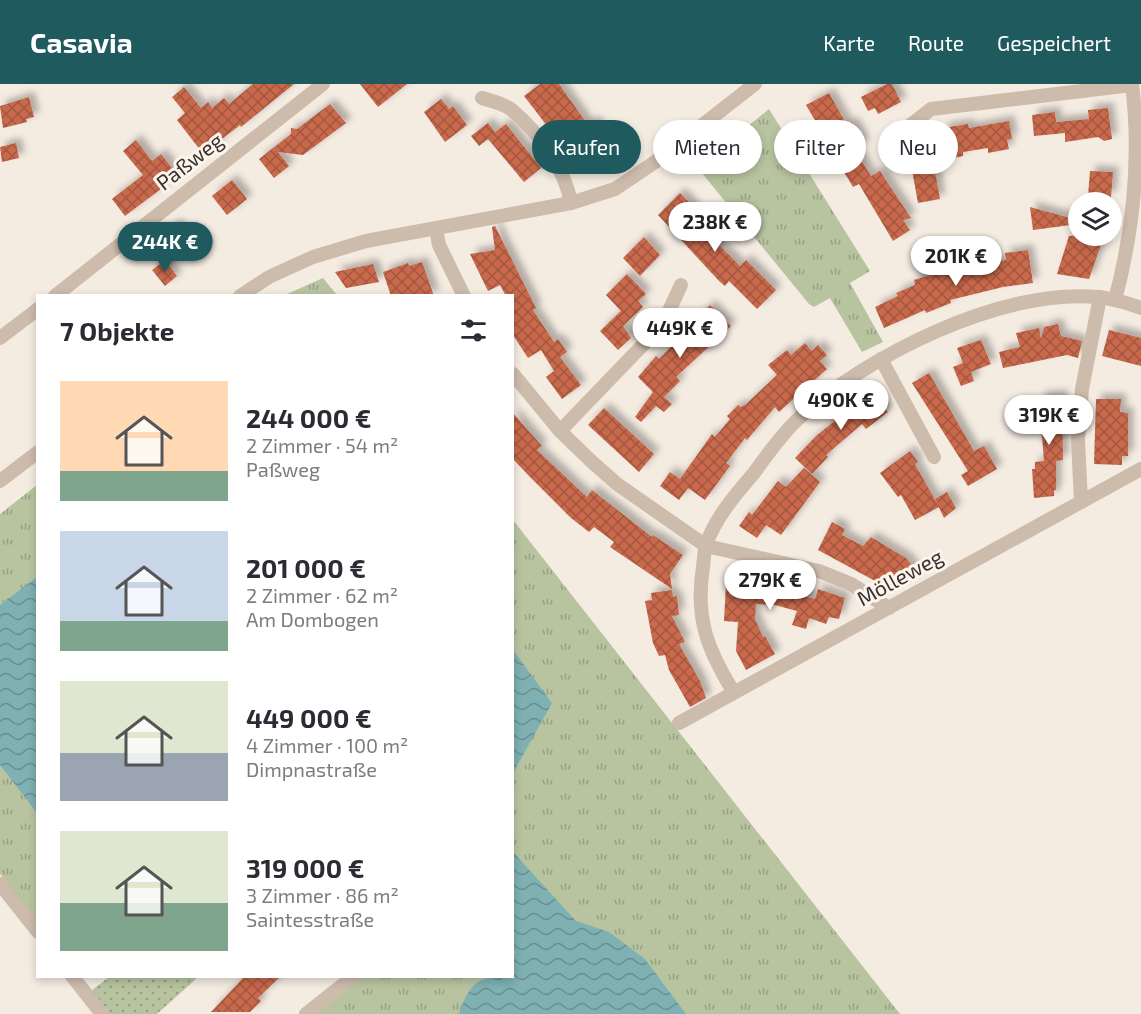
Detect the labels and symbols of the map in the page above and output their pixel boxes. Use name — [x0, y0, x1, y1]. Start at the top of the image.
street label: Paßweg — [151, 127, 228, 195]
pin: 238K € — [666, 202, 764, 253]
pin: 244K € — [116, 222, 214, 273]
pin: 201K € — [907, 236, 1005, 287]
pin: 449K € — [631, 308, 729, 359]
pin: 490K € — [792, 380, 890, 431]
pin: 319K € — [1000, 395, 1098, 446]
street label: Mölleweg — [852, 543, 947, 610]
pin: 279K € — [721, 560, 819, 611]

